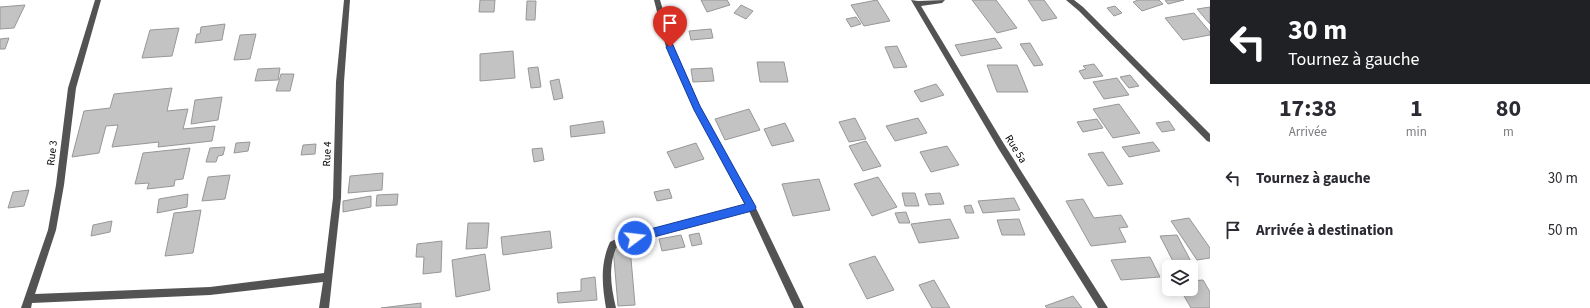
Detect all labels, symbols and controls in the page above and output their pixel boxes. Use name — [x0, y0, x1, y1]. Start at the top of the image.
pin — [653, 6, 687, 47]
text: 30 m — [1288, 10, 1347, 50]
icon: arrive — [659, 12, 681, 34]
icon: left — [1222, 16, 1274, 68]
text: Tournez à gauche — [1288, 47, 1420, 72]
text: 17:38 — [1279, 91, 1337, 126]
text: 1 — [1410, 91, 1423, 126]
text: 80 — [1496, 91, 1521, 126]
text: Arrivée — [1289, 123, 1327, 141]
text: min — [1406, 123, 1427, 141]
text: m — [1503, 123, 1514, 141]
street label: Rue 5a — [1001, 132, 1031, 166]
street label: Rue 3 — [43, 139, 61, 167]
street label: Rue 4 — [319, 141, 335, 167]
icon: left — [1222, 167, 1244, 189]
text: Tournez à gauche — [1256, 168, 1371, 189]
text: 30 m — [1548, 168, 1578, 189]
position arrow — [614, 217, 656, 259]
icon: arrive — [1222, 219, 1244, 241]
text: Arrivée à destination — [1256, 220, 1393, 241]
text: 50 m — [1548, 220, 1578, 241]
map controls — [1162, 260, 1198, 296]
button: layers — [1162, 260, 1198, 296]

